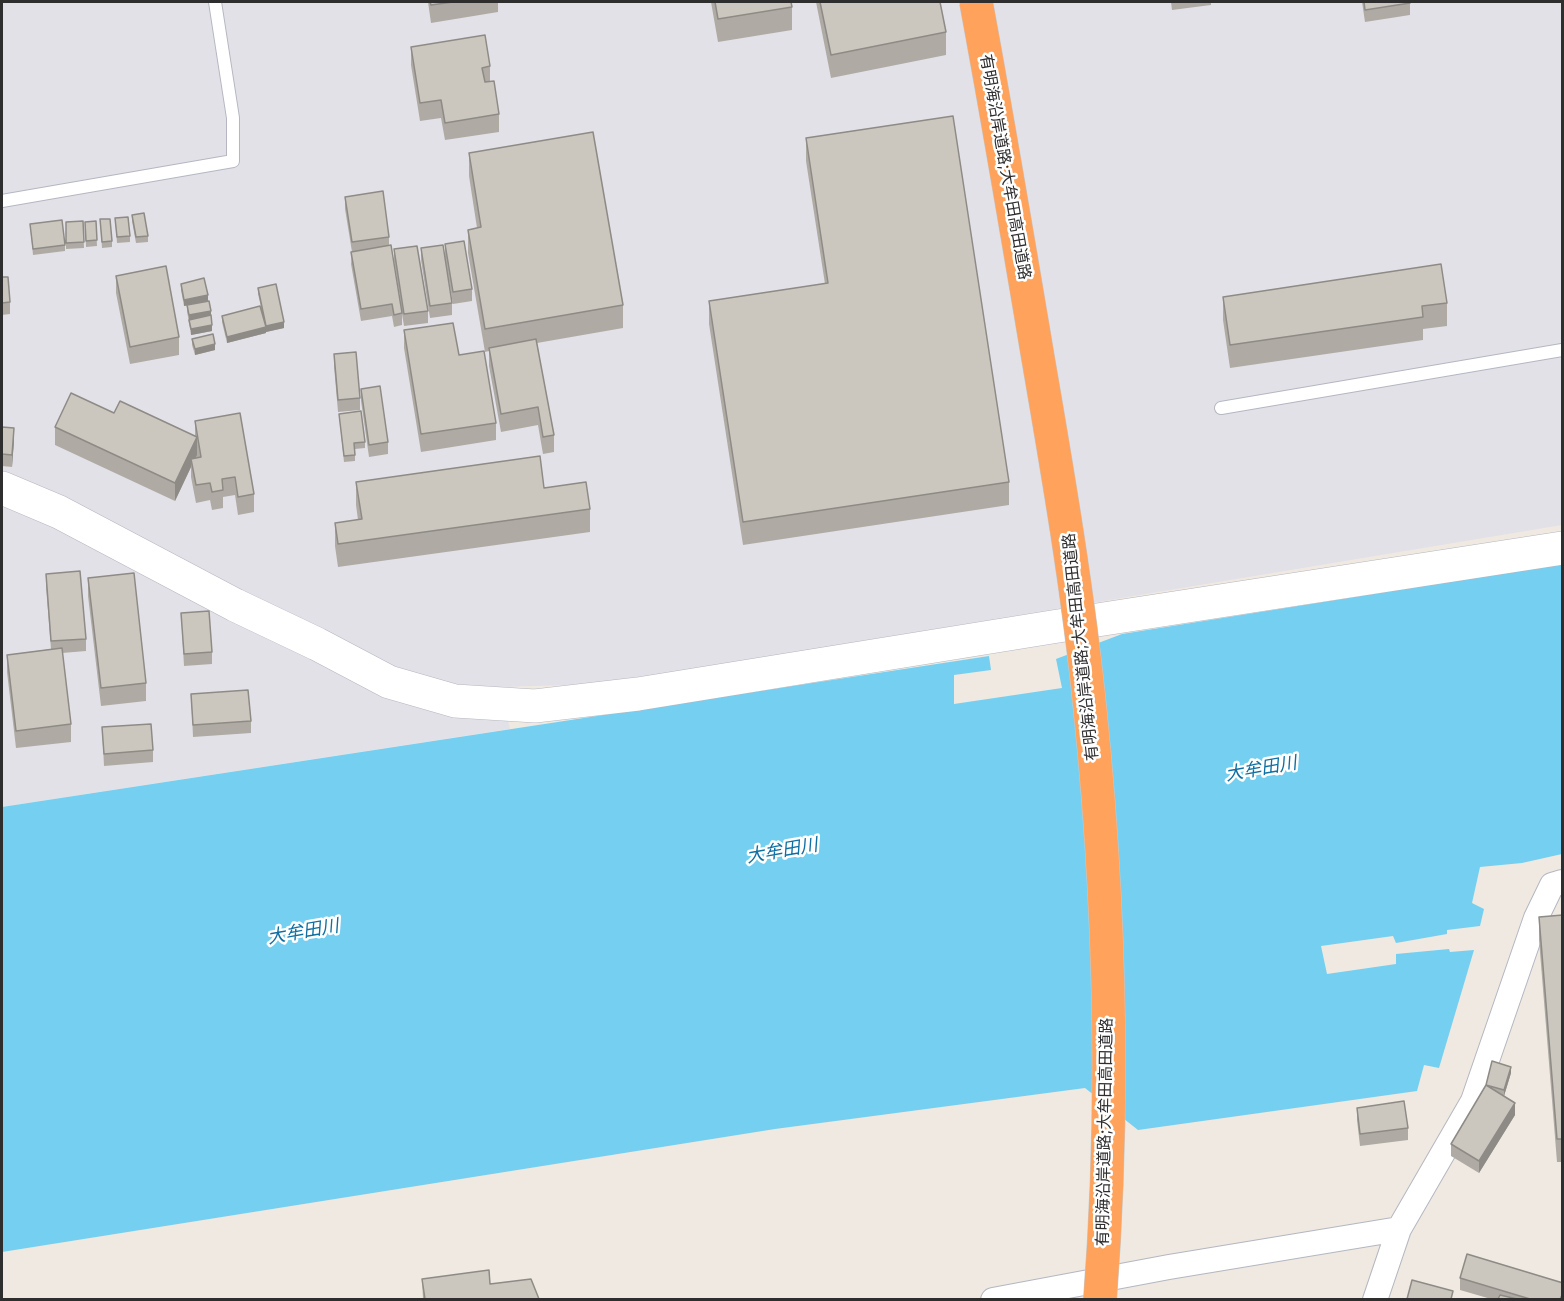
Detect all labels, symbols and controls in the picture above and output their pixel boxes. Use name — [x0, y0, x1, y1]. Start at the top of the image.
street label: 有明海沿岸道路;大牟田高田道路 — [976, 53, 1034, 281]
street label: 有明海沿岸道路;大牟田高田道路 — [1059, 532, 1103, 762]
water label: 大牟田川 — [1224, 752, 1298, 786]
water label: 大牟田川 — [745, 834, 819, 868]
water label: 大牟田川 — [266, 915, 340, 949]
street label: 有明海沿岸道路;大牟田高田道路 — [1093, 1017, 1117, 1247]

